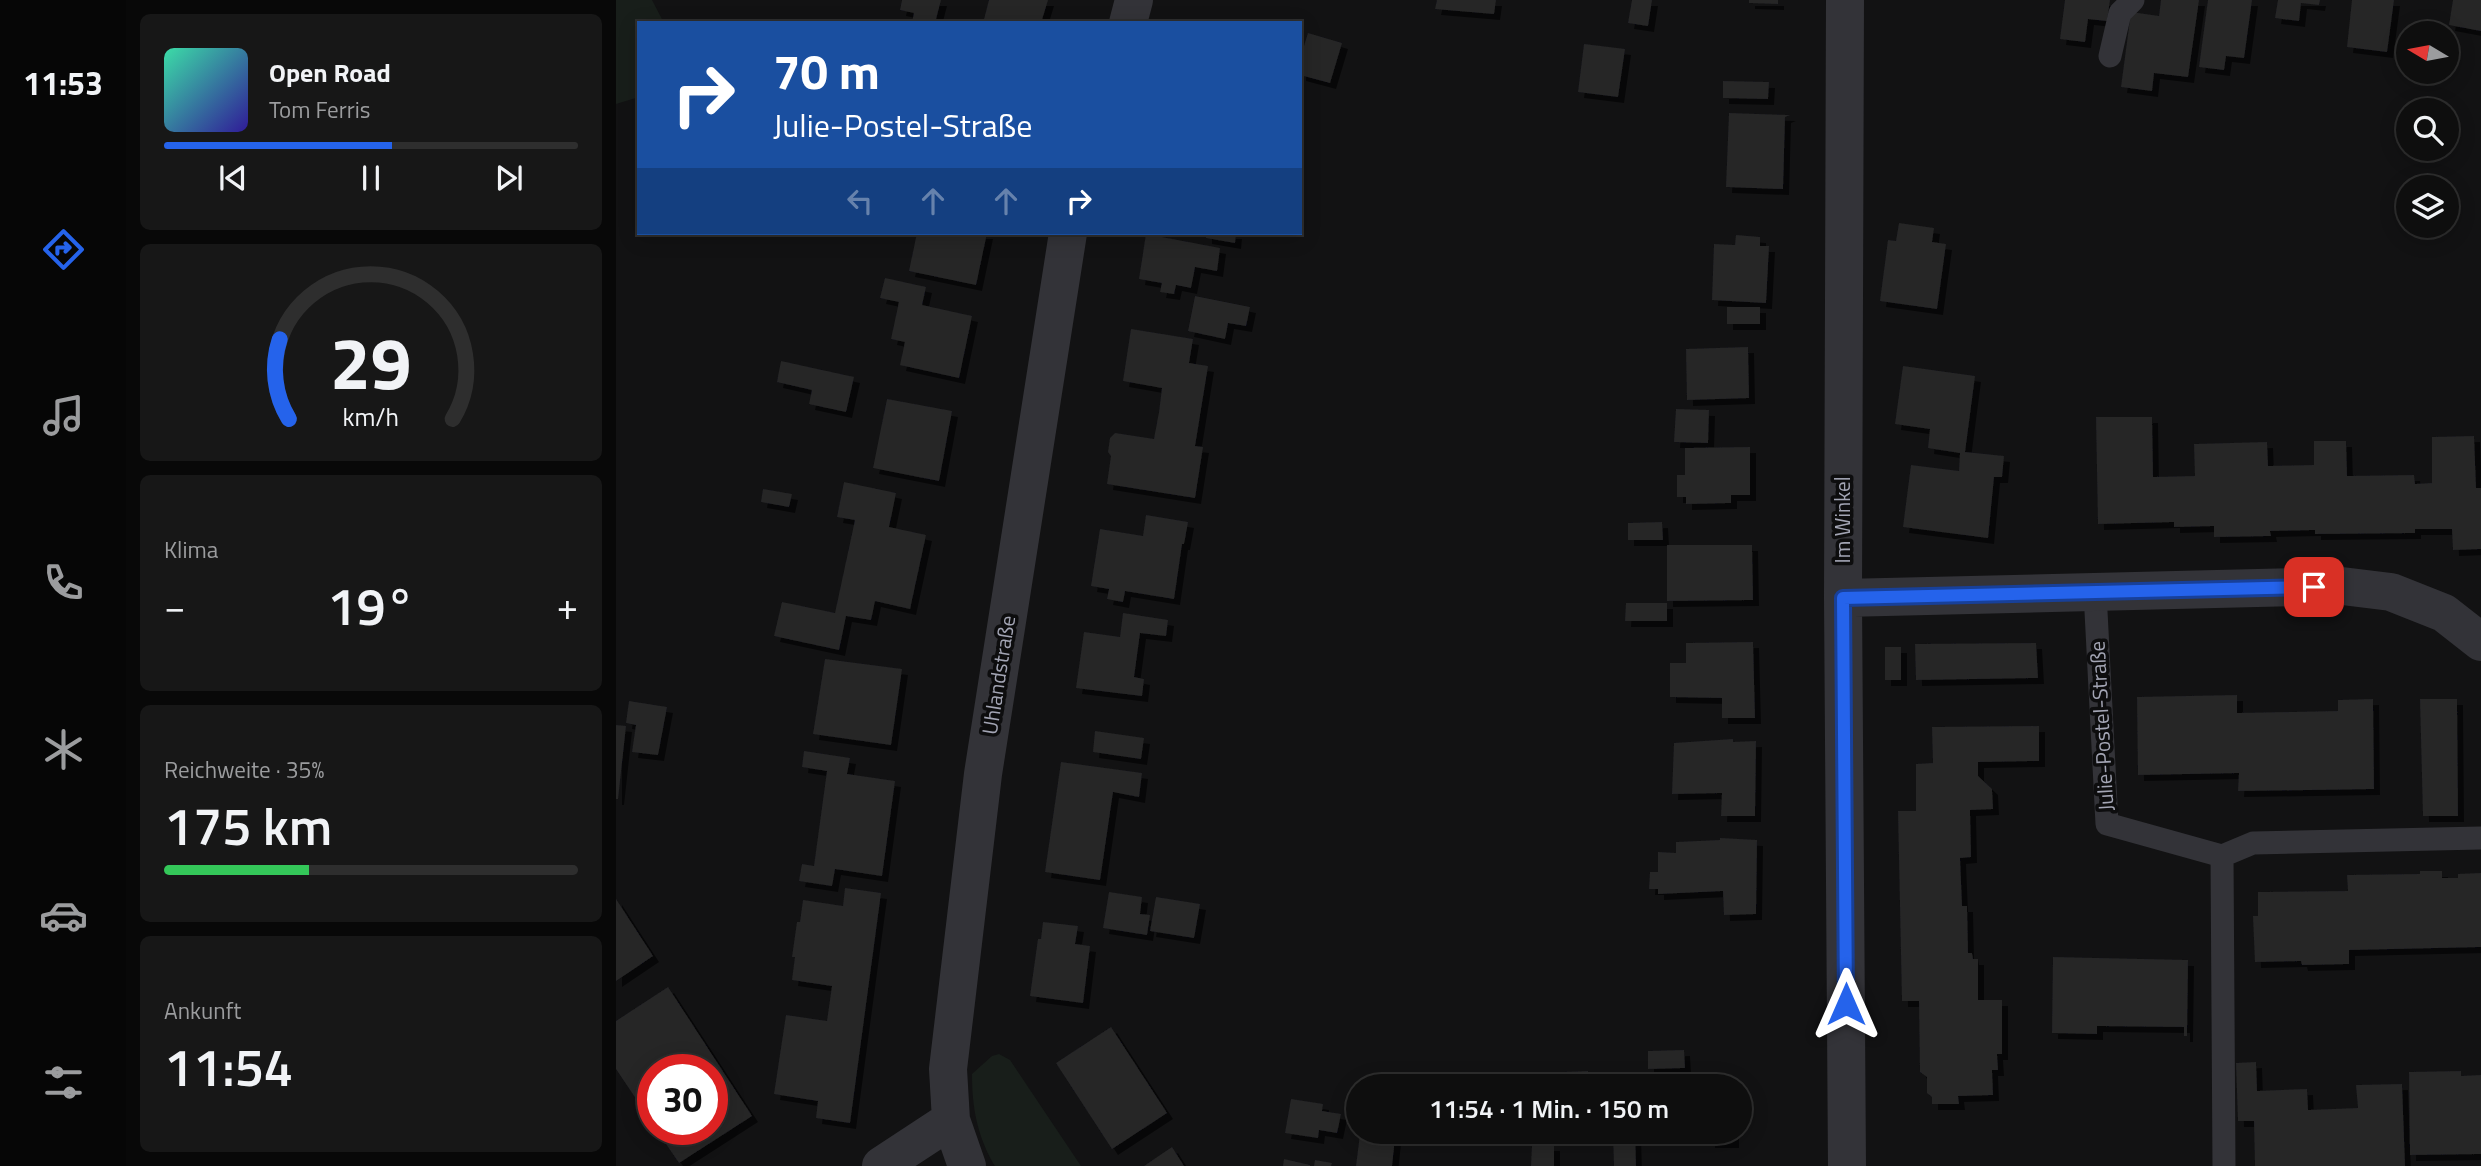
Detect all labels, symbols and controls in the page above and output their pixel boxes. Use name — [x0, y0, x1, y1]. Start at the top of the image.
north arrow — [2396, 21, 2459, 84]
map controls — [2396, 21, 2459, 238]
text: 70 m — [773, 33, 880, 108]
icon: right — [658, 49, 749, 140]
text: Open Road — [269, 53, 391, 92]
text: 11:53 — [23, 59, 103, 107]
text: Tom Ferris — [269, 92, 370, 127]
button: search — [2396, 98, 2459, 161]
text: Julie-Postel-Straße — [773, 101, 1032, 149]
icon: previous — [214, 159, 252, 197]
icon: pause — [352, 159, 390, 197]
icon: next — [490, 159, 528, 197]
button: layers — [2396, 175, 2459, 238]
icon: left — [841, 182, 879, 220]
icon: ahead — [914, 182, 952, 220]
icon: ahead — [987, 182, 1025, 220]
icon: right — [1060, 182, 1098, 220]
icon: directions — [39, 225, 88, 274]
text: 29 — [330, 307, 412, 417]
icon: music — [39, 391, 88, 440]
text: km/h — [343, 397, 399, 435]
street label: Im Winkel — [1826, 476, 1858, 564]
text: Klima — [164, 532, 218, 567]
pin — [2284, 557, 2344, 617]
icon: phone — [39, 558, 88, 607]
text: 19° — [327, 566, 415, 645]
icon: arrive — [2295, 568, 2333, 606]
text: − — [164, 577, 185, 635]
text: + — [557, 577, 578, 635]
street label: Uhlandstraße — [973, 613, 1023, 737]
street label: Julie-Postel-Straße — [2081, 640, 2121, 812]
icon: climate — [39, 725, 88, 774]
text: Reichweite · 35% — [164, 752, 324, 787]
text: 175 km — [164, 786, 332, 865]
icon: car — [39, 891, 88, 940]
position arrow — [1809, 967, 1883, 1041]
text: Ankunft — [164, 993, 241, 1028]
text: 11:54 — [164, 1027, 293, 1106]
speed limit sign: 30 — [637, 1054, 728, 1145]
icon: filters — [39, 1058, 88, 1107]
text: 11:54 · 1 Min. · 150 m — [1429, 1089, 1669, 1128]

